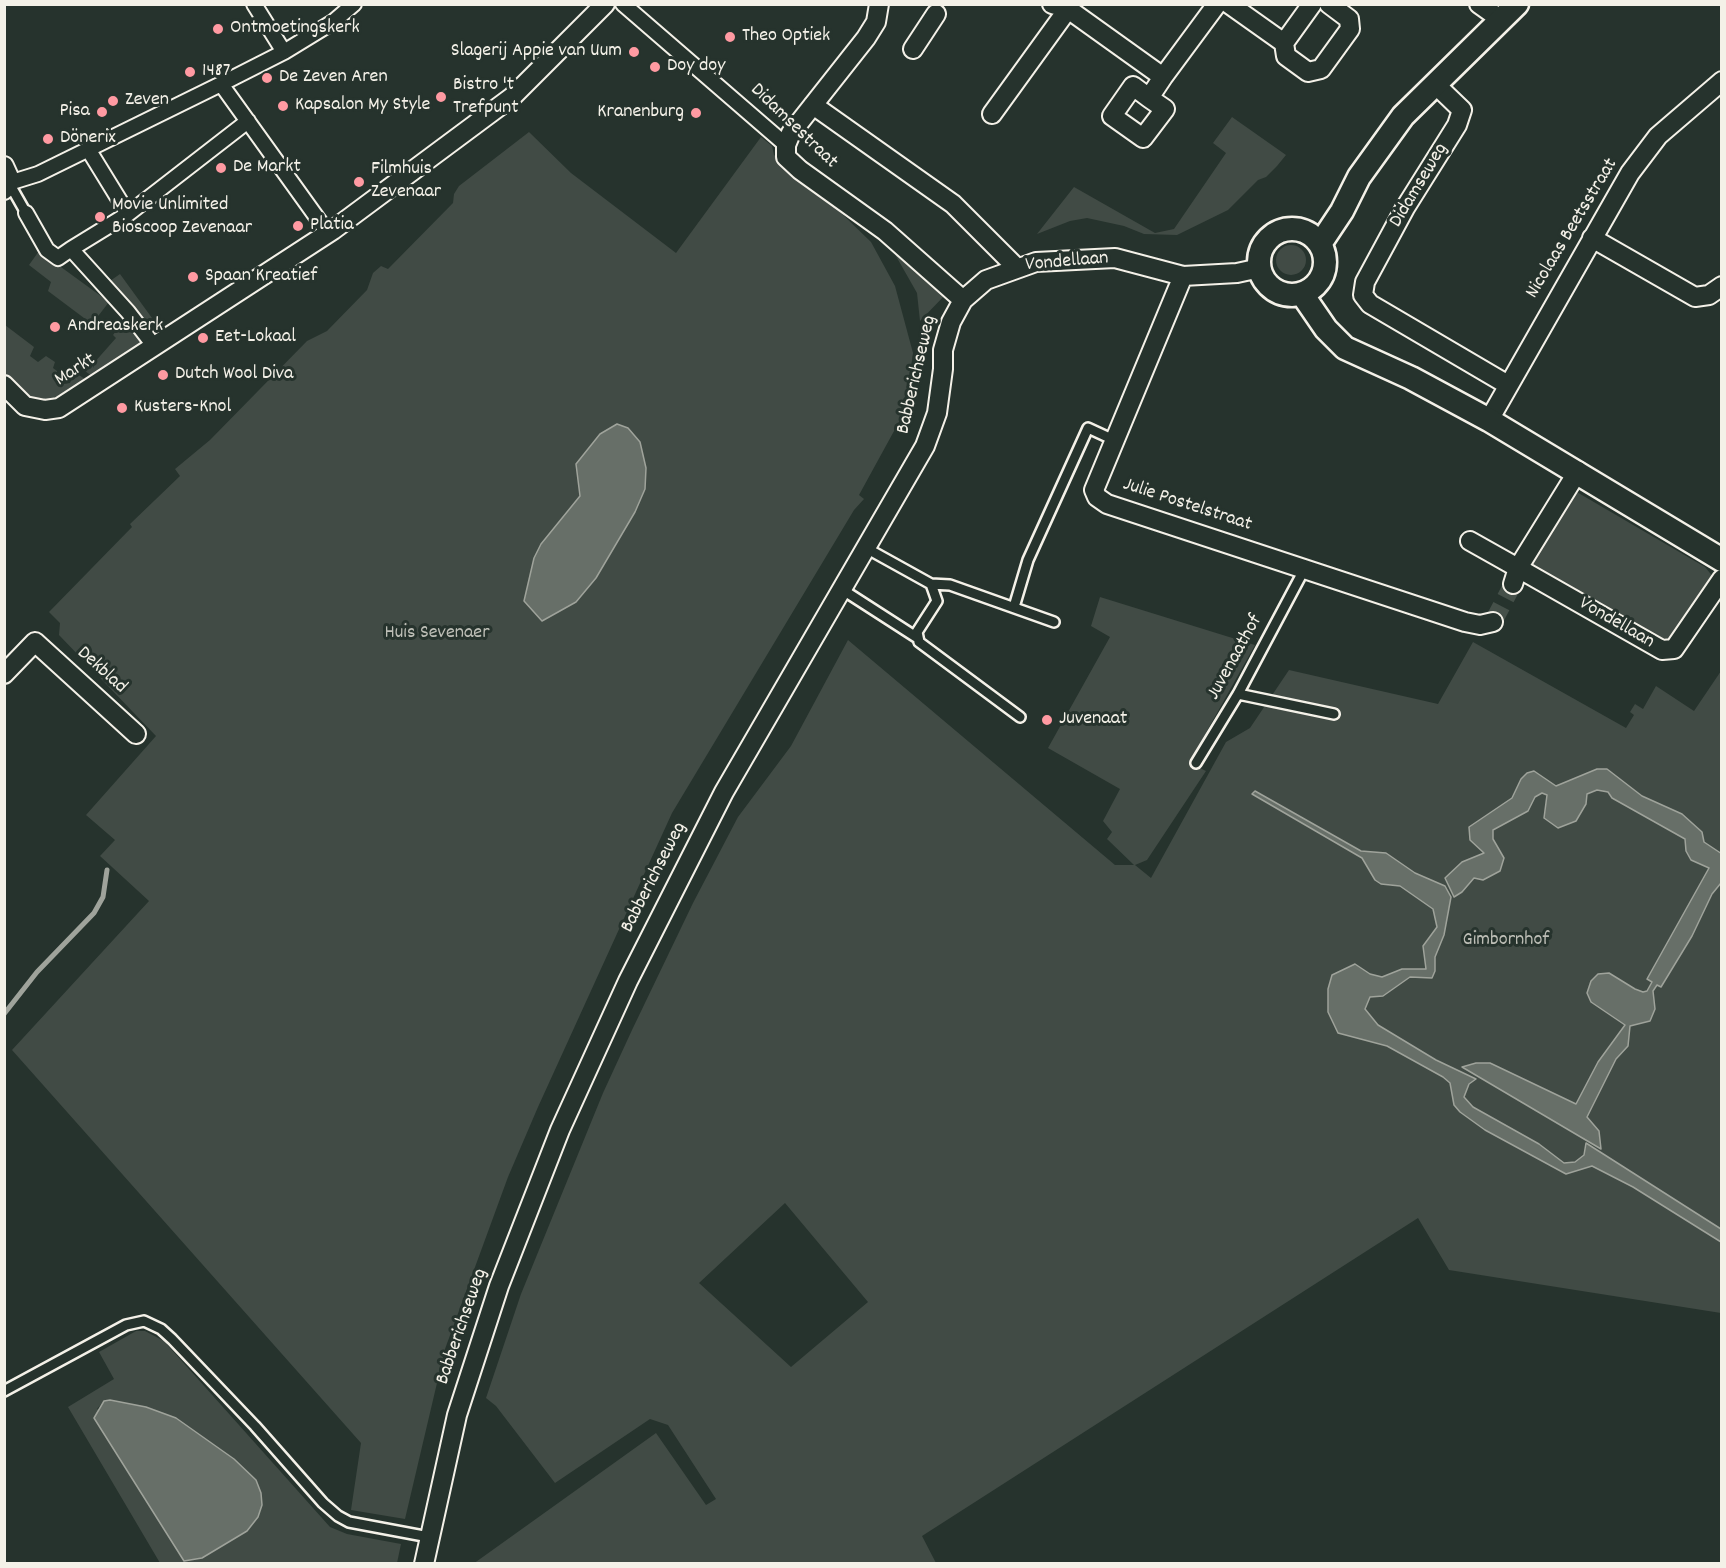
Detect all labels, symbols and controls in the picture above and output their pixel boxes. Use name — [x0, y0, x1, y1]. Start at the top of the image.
place label: Ontmoetingskerk — [230, 17, 360, 41]
marker: Ontmoetingskerk — [211, 22, 225, 36]
place label: Theo Optiek — [742, 25, 830, 49]
marker: Theo Optiek — [723, 30, 737, 44]
place label: Slagerij Appie van Uum — [451, 40, 622, 64]
marker: Slagerij Appie van Uum — [627, 45, 641, 59]
place label: Doy doy — [667, 55, 725, 79]
place label: 1487 — [202, 60, 230, 84]
marker: Doy doy — [648, 60, 662, 74]
marker: 1487 — [183, 65, 197, 79]
place label: De Zeven Aren — [279, 66, 388, 90]
marker: De Zeven Aren — [260, 71, 274, 85]
place label: Bistro 't Trefpunt — [453, 74, 519, 121]
street label: Didamsestraat — [744, 79, 842, 175]
place label: Zeven — [125, 89, 169, 113]
marker: Bistro 't Trefpunt — [434, 90, 448, 104]
marker: Zeven — [106, 94, 120, 108]
place label: Kapsalon My Style — [295, 94, 430, 118]
marker: Kapsalon My Style — [276, 99, 290, 113]
place label: Pisa — [59, 100, 90, 124]
place label: Kranenburg — [597, 101, 684, 125]
marker: Pisa — [95, 105, 109, 119]
marker: Kranenburg — [689, 106, 703, 120]
place label: Dönerix — [60, 127, 116, 151]
marker: Dönerix — [41, 132, 55, 146]
street label: Didamseweg — [1385, 139, 1455, 233]
street label: Nicolaas Beetsstraat — [1522, 155, 1624, 303]
place label: De Markt — [233, 156, 301, 180]
place label: Filmhuis Zevenaar — [371, 158, 441, 205]
marker: De Markt — [214, 161, 228, 175]
marker: Filmhuis Zevenaar — [352, 175, 366, 189]
place label: Movie Unlimited Bioscoop Zevenaar — [112, 194, 252, 241]
marker: Movie Unlimited Bioscoop Zevenaar — [93, 210, 107, 224]
place label: Platia — [310, 214, 354, 238]
marker: Platia — [291, 219, 305, 233]
street label: Vondellaan — [1024, 247, 1110, 279]
place label: Spaan Kreatief — [205, 265, 317, 289]
marker: Spaan Kreatief — [186, 270, 200, 284]
street label: Babberichseweg — [893, 313, 943, 437]
place label: Andreaskerk — [67, 315, 163, 339]
marker: Andreaskerk — [48, 320, 62, 334]
place label: Eet-Lokaal — [215, 326, 296, 350]
marker: Eet-Lokaal — [196, 331, 210, 345]
street label: Markt — [51, 349, 101, 393]
place label: Dutch Wool Diva — [175, 363, 293, 387]
marker: Dutch Wool Diva — [156, 368, 170, 382]
place label: Kusters-Knol — [134, 396, 231, 420]
marker: Kusters-Knol — [115, 401, 129, 415]
street label: Julie Postelstraat — [1119, 474, 1255, 538]
street label: Vondellaan — [1574, 593, 1658, 655]
street label: Juvenaathof — [1203, 611, 1269, 705]
park label: Huis Sevenaer — [384, 622, 490, 646]
street label: Dekblad — [71, 642, 131, 700]
place label: Juvenaat — [1059, 708, 1127, 732]
marker: Juvenaat — [1040, 713, 1054, 727]
street label: Babberichseweg — [617, 819, 693, 937]
park label: Gimbornhof — [1463, 929, 1549, 953]
street label: Babberichseweg — [432, 1266, 494, 1388]

